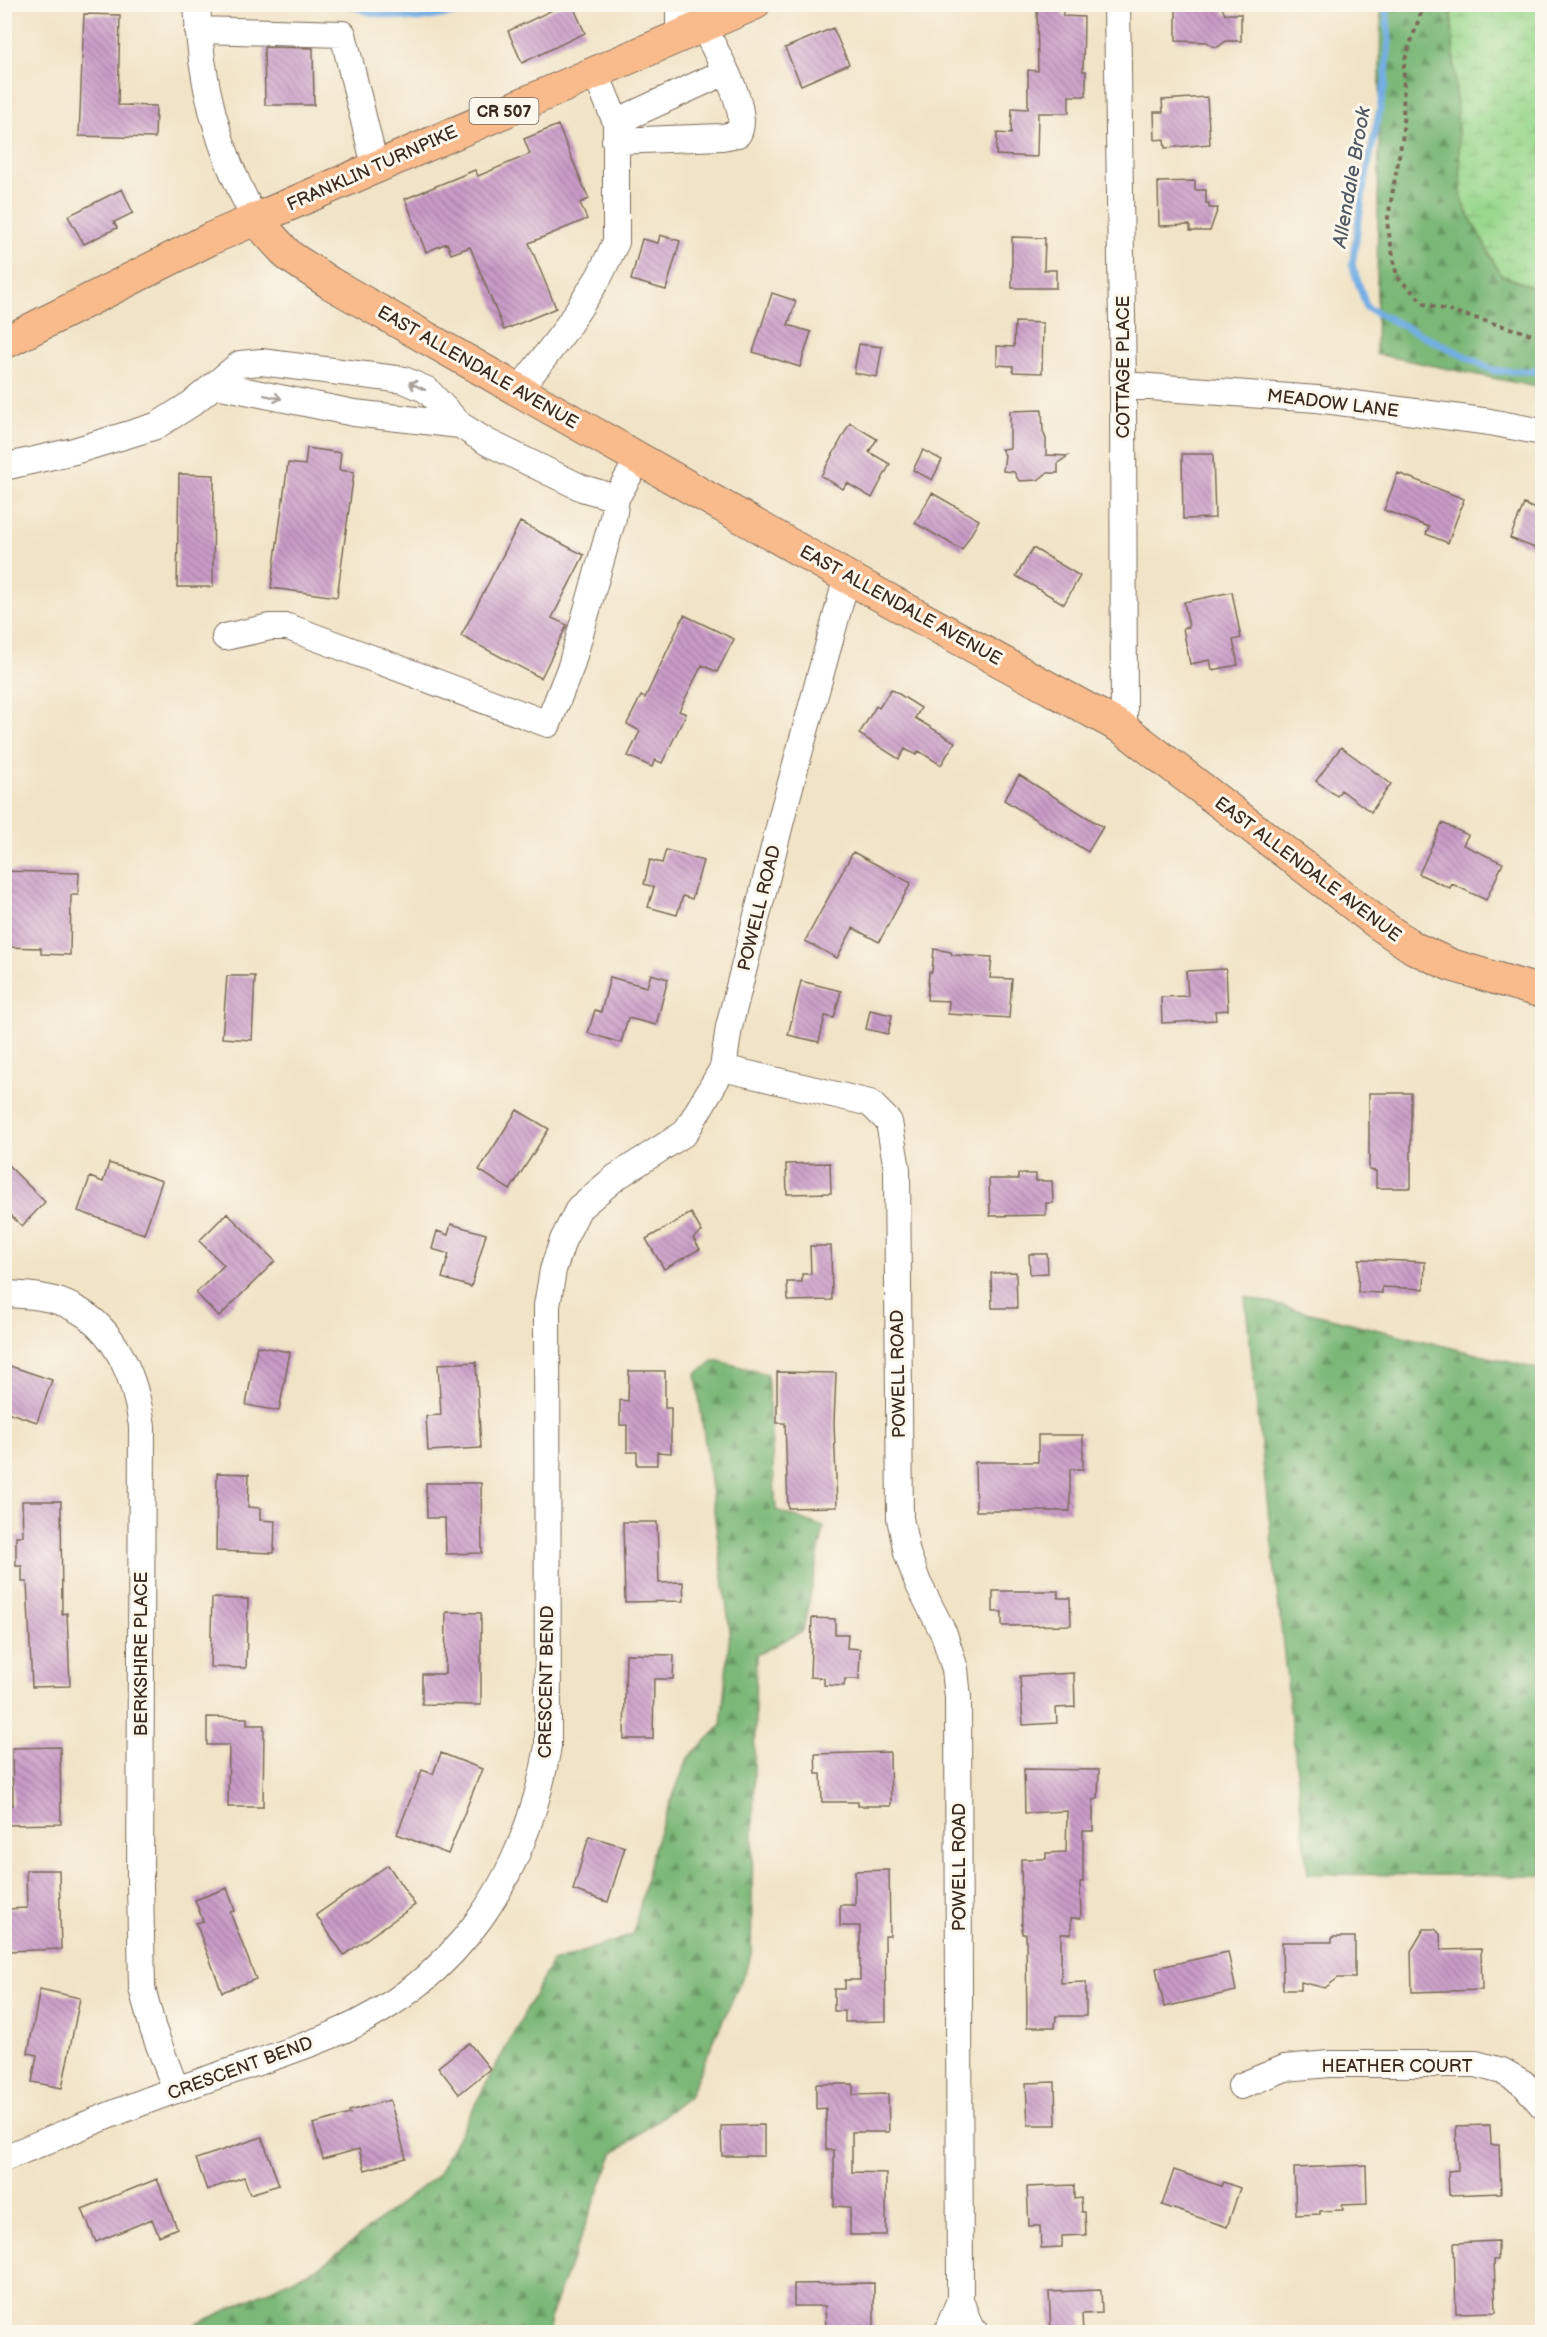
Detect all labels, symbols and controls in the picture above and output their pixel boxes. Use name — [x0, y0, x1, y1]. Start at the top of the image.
road number: CR 507 — [470, 98, 538, 124]
water label: Allendale Brook — [1328, 104, 1376, 250]
street label: FRANKLIN TURNPIKE — [284, 121, 461, 216]
street label: COTTAGE PLACE — [1113, 295, 1134, 438]
street label: EAST ALLENDALE AVENUE — [374, 301, 582, 434]
one-way arrow — [409, 379, 427, 391]
street label: MEADOW LANE — [1266, 385, 1400, 422]
one-way arrow — [263, 391, 282, 403]
street label: EAST ALLENDALE AVENUE — [796, 541, 1006, 670]
street label: EAST ALLENDALE AVENUE — [1210, 792, 1405, 946]
street label: POWELL ROAD — [734, 843, 785, 973]
street label: POWELL ROAD — [887, 1310, 910, 1438]
street label: BERKSHIRE PLACE — [131, 1572, 152, 1736]
street label: CRESCENT BEND — [535, 1605, 558, 1759]
street label: POWELL ROAD — [949, 1803, 970, 1931]
street label: CRESCENT BEND — [165, 2032, 316, 2105]
street label: HEATHER COURT — [1322, 2056, 1473, 2077]

